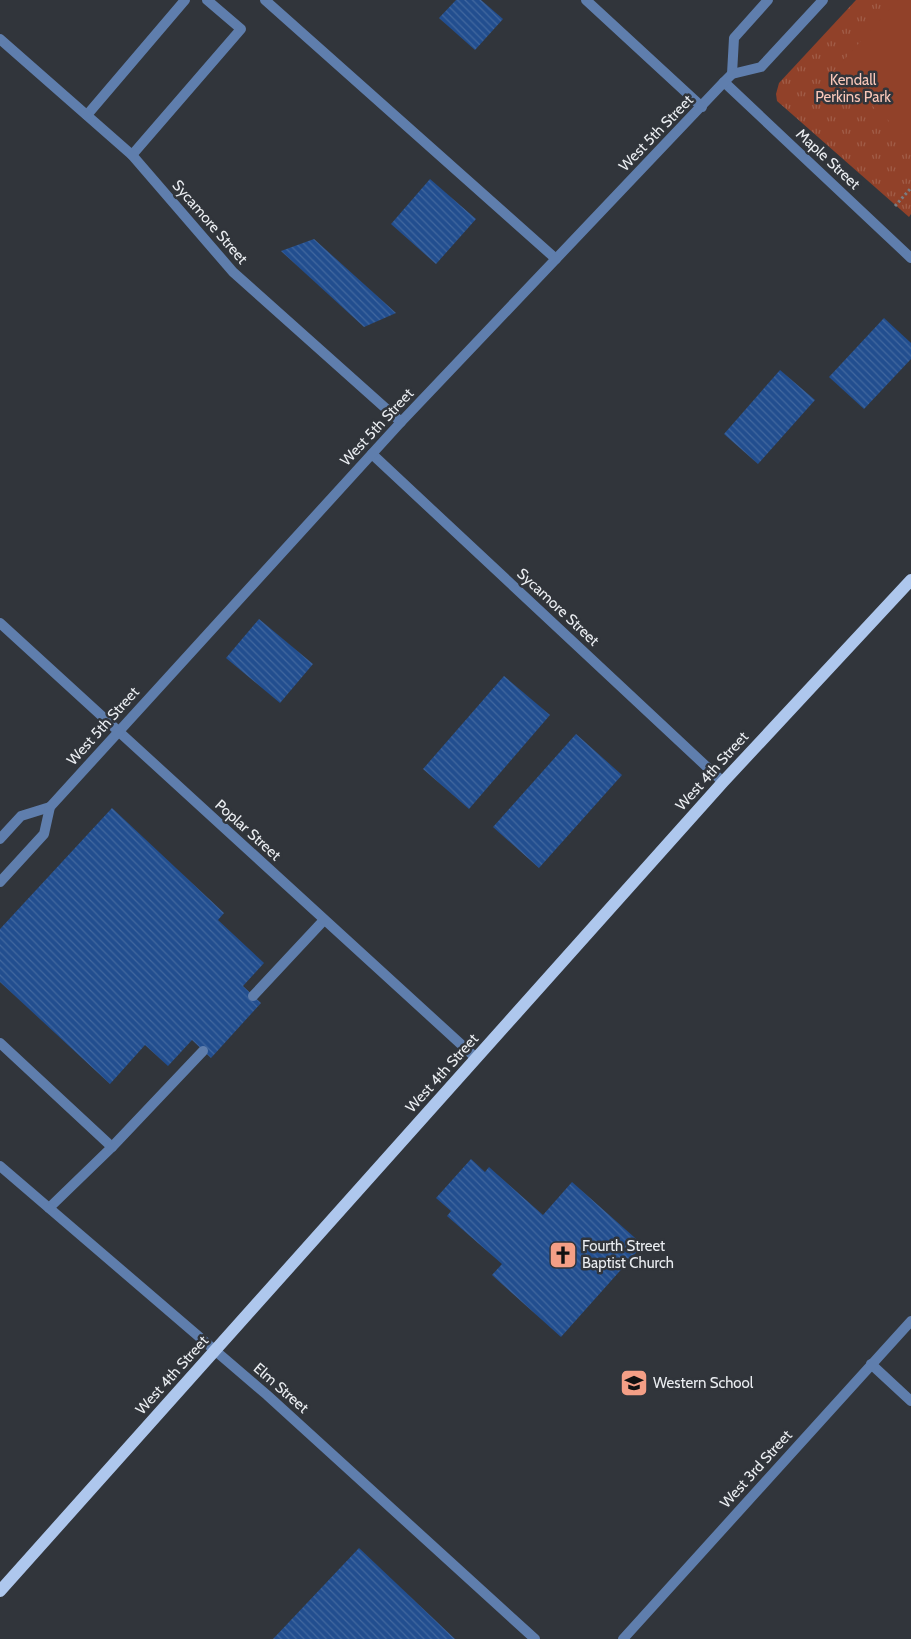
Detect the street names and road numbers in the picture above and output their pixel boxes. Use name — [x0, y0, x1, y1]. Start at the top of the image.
street label: West 5th Street — [615, 91, 697, 175]
street label: Maple Street — [792, 125, 864, 193]
street label: Sycamore Street — [169, 176, 251, 268]
street label: West 5th Street — [337, 385, 417, 469]
street label: Sycamore Street — [513, 564, 603, 650]
street label: West 5th Street — [63, 683, 143, 769]
street label: West 4th Street — [672, 728, 752, 814]
street label: Poplar Street — [211, 796, 285, 864]
street label: West 4th Street — [402, 1030, 482, 1116]
street label: West 4th Street — [132, 1332, 212, 1418]
street label: Elm Street — [250, 1359, 312, 1417]
street label: West 3rd Street — [716, 1426, 796, 1512]

